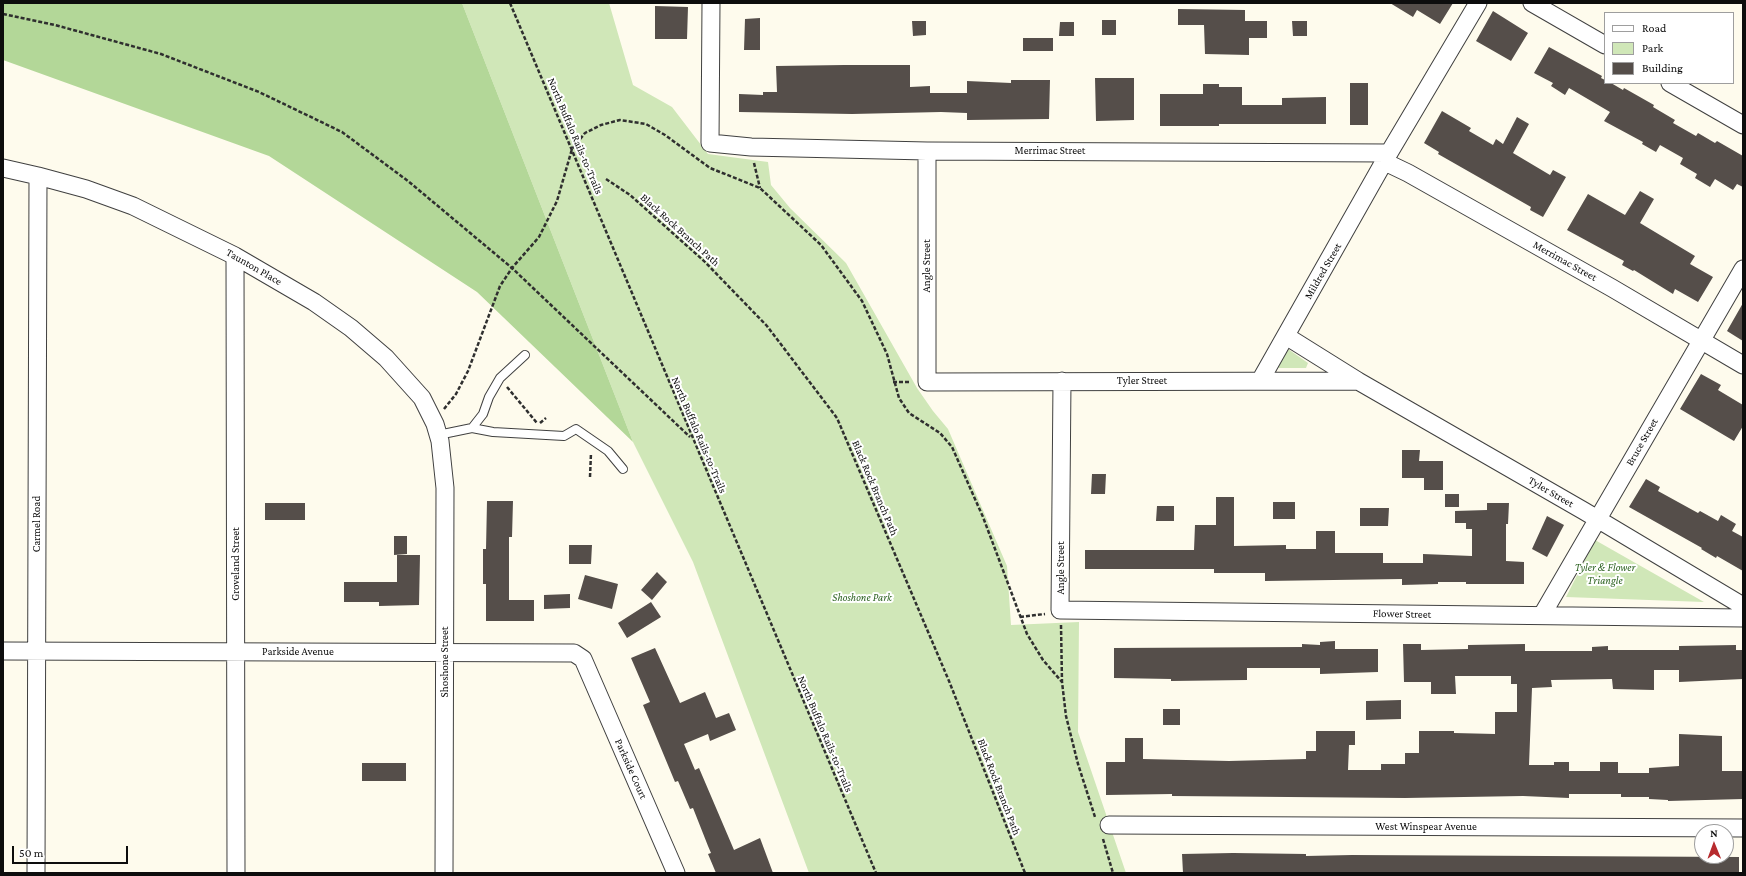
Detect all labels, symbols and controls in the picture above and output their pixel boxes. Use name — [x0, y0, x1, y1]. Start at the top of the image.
legend — [1604, 12, 1734, 84]
text: Road — [1642, 21, 1666, 35]
text: Park — [1642, 41, 1663, 55]
text: Building — [1642, 61, 1683, 75]
street label: North Buffalo Rails-to-Trails — [544, 76, 606, 196]
street label: Merrimac Street — [1015, 144, 1085, 158]
street label: Black Rock Branch Path — [638, 191, 722, 269]
street label: Merrimac Street — [1531, 238, 1599, 284]
street label: Angle Street — [920, 239, 934, 293]
street label: Mildred Street — [1302, 240, 1344, 302]
street label: Taunton Place — [224, 246, 284, 288]
street label: Tyler Street — [1117, 374, 1167, 388]
street label: North Buffalo Rails-to-Trails — [668, 375, 730, 495]
street label: Bruce Street — [1623, 416, 1661, 468]
street label: Black Rock Branch Path — [849, 438, 901, 538]
street label: Tyler Street — [1526, 474, 1576, 510]
street label: Carmel Road — [30, 496, 44, 552]
street label: Groveland Street — [229, 527, 243, 601]
street label: Angle Street — [1054, 541, 1068, 595]
park label: Tyler & Flower Triangle — [1575, 561, 1635, 587]
park label: Shoshone Park — [832, 591, 892, 605]
street label: Flower Street — [1373, 607, 1431, 621]
street label: Shoshone Street — [438, 627, 452, 697]
street label: Parkside Avenue — [262, 645, 334, 659]
street label: North Buffalo Rails-to-Trails — [794, 674, 856, 794]
street label: Parkside Court — [612, 737, 650, 801]
street label: Black Rock Branch Path — [975, 737, 1023, 837]
street label: West Winspear Avenue — [1375, 820, 1477, 834]
north arrow — [1694, 824, 1734, 864]
text: N — [1710, 827, 1718, 839]
scale bar — [14, 838, 130, 864]
text: 50 m — [19, 846, 43, 860]

